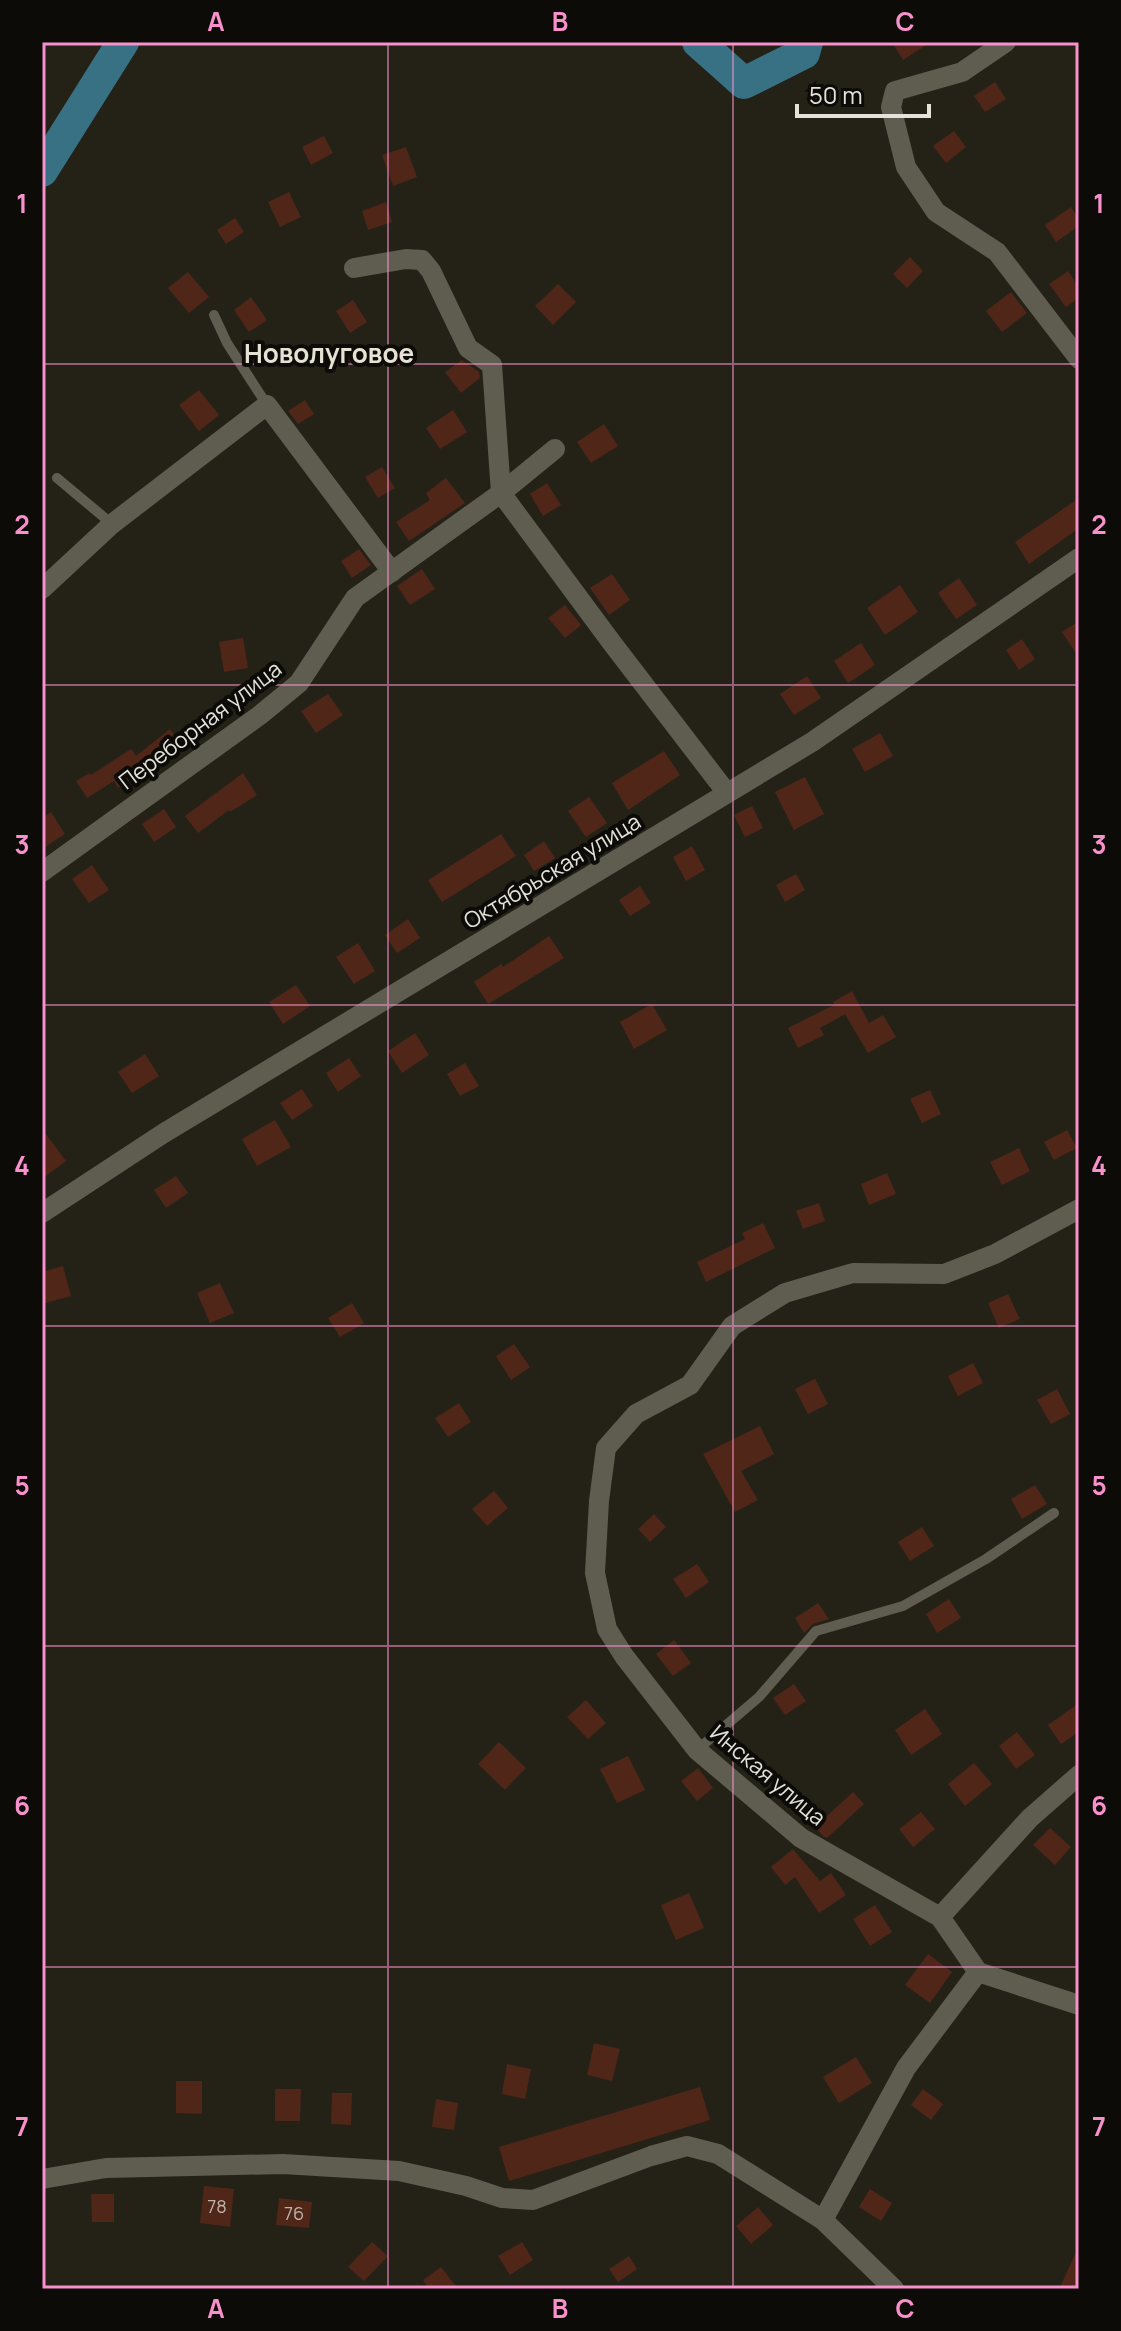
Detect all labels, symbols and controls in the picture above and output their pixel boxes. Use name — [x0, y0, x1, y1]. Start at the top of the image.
text: A — [207, 3, 225, 39]
text: B — [552, 3, 568, 39]
text: C — [895, 3, 915, 39]
scale bar — [797, 68, 929, 118]
text: 50 m — [809, 78, 863, 111]
text: 1 — [16, 185, 28, 221]
text: 1 — [1093, 185, 1105, 221]
district label: Новолуговое — [244, 335, 414, 371]
text: 2 — [14, 506, 30, 542]
text: 2 — [1091, 506, 1107, 542]
street label: Переборная улица — [112, 654, 288, 796]
street label: Октябрьская улица — [458, 806, 646, 936]
text: 3 — [14, 826, 30, 862]
text: 3 — [1091, 826, 1107, 862]
text: 4 — [14, 1147, 30, 1183]
text: 4 — [1091, 1147, 1107, 1183]
text: 5 — [14, 1467, 30, 1503]
text: 5 — [1091, 1467, 1107, 1503]
street label: Инская улица — [704, 1718, 832, 1832]
text: 6 — [14, 1787, 30, 1823]
text: 6 — [1091, 1787, 1107, 1823]
text: 7 — [15, 2108, 29, 2144]
text: 7 — [1092, 2108, 1106, 2144]
house number: 78 — [207, 2194, 227, 2218]
house number: 76 — [284, 2201, 304, 2225]
text: A — [207, 2290, 225, 2326]
text: B — [552, 2290, 568, 2326]
text: C — [895, 2290, 915, 2326]

